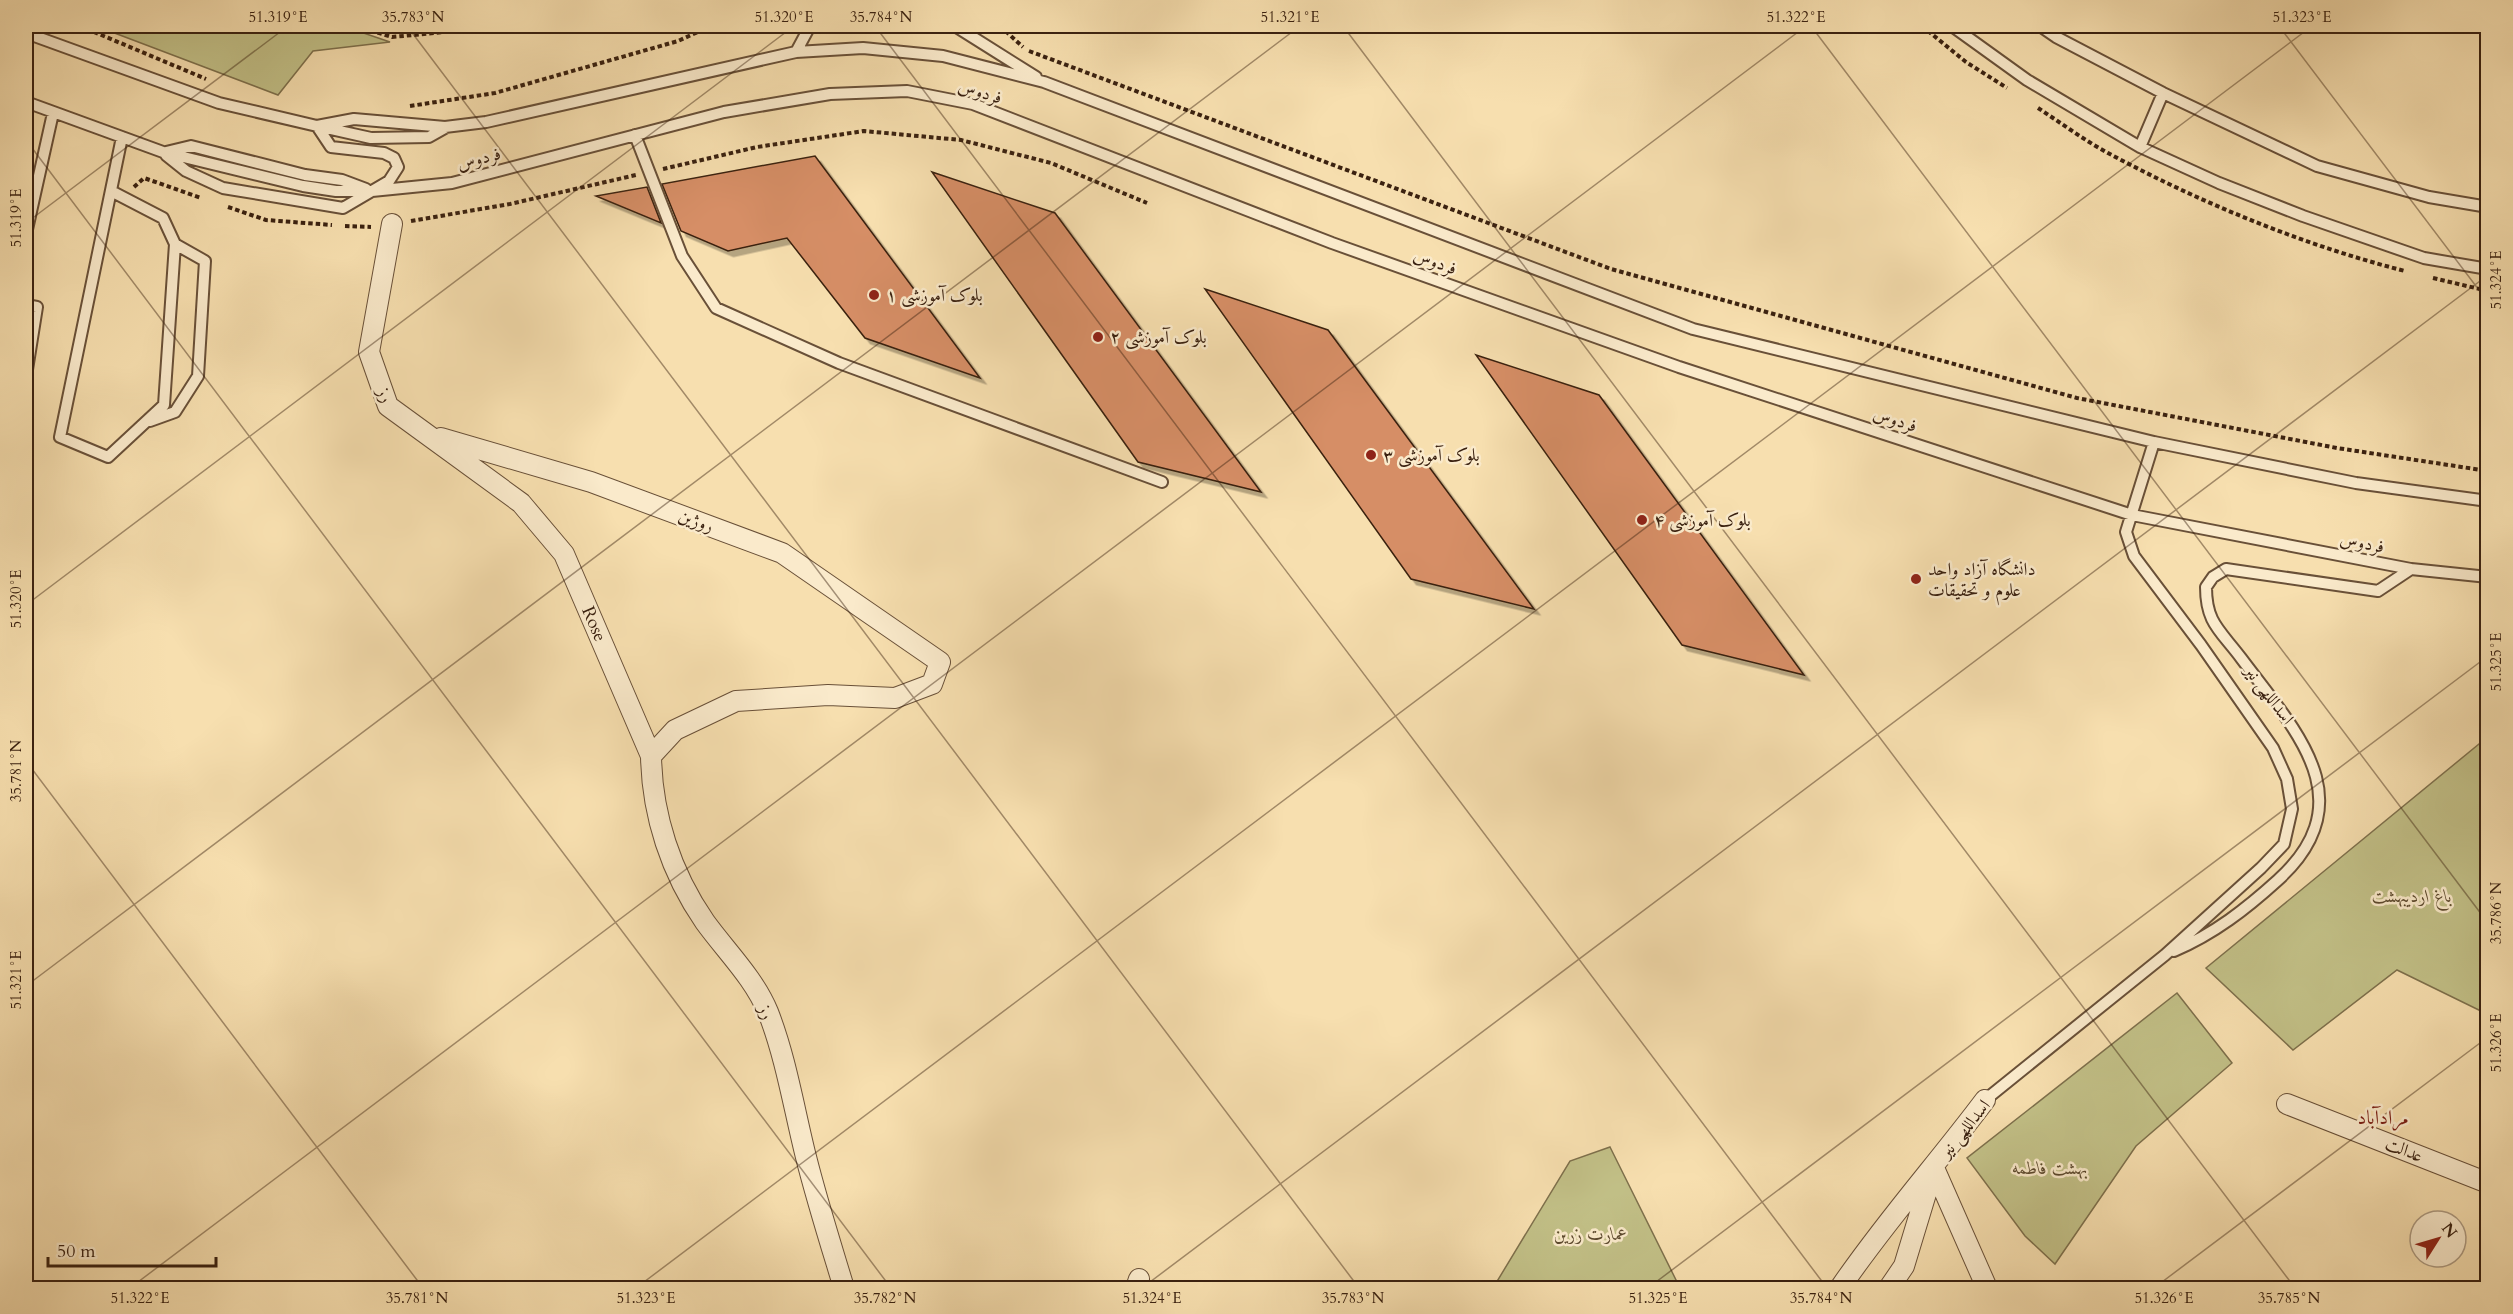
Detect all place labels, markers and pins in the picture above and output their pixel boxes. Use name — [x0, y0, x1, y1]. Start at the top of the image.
place label: بلوک آموزشی ۱ — [886, 283, 983, 308]
marker: بلوک آموزشی ۱ — [867, 288, 881, 302]
place label: بلوک آموزشی ۲ — [1110, 325, 1207, 350]
marker: بلوک آموزشی ۲ — [1091, 330, 1105, 344]
place label: بلوک آموزشی ۳ — [1383, 443, 1480, 468]
marker: بلوک آموزشی ۳ — [1364, 448, 1378, 462]
place label: بلوک آموزشی ۴ — [1654, 508, 1751, 533]
marker: بلوک آموزشی ۴ — [1635, 513, 1649, 527]
place label: دانشگاه آزاد واحد علوم و تحقیقات — [1928, 557, 2036, 606]
marker: دانشگاه آزاد واحد علوم و تحقیقات — [1909, 572, 1923, 586]

